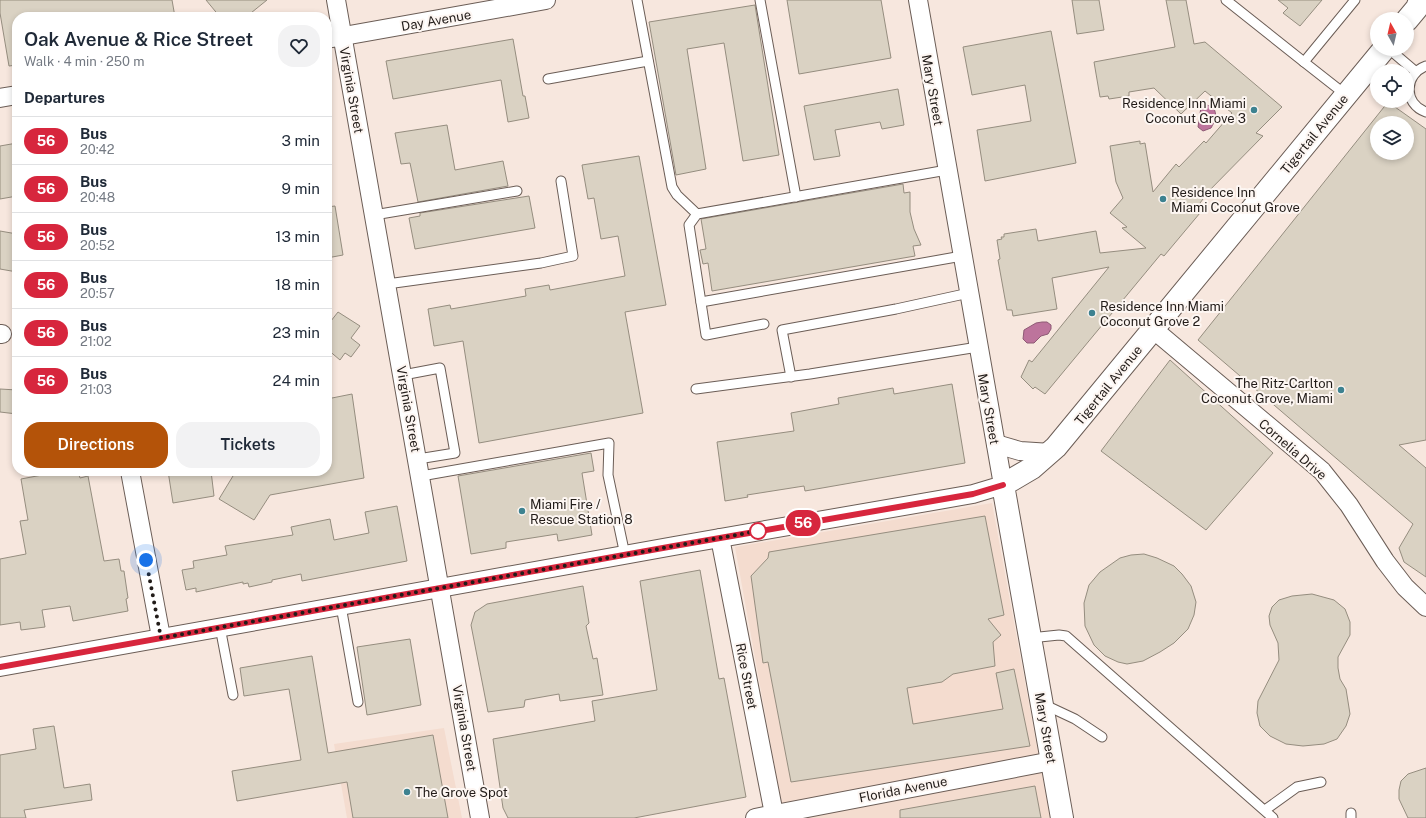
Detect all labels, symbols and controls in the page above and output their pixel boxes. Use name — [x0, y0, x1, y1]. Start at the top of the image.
street label: Day Avenue — [400, 7, 472, 34]
north arrow — [1370, 12, 1414, 56]
map controls — [1370, 12, 1414, 160]
button: heart — [278, 25, 320, 67]
text: Oak Avenue & Rice Street — [24, 28, 253, 50]
street label: Virginia Street — [337, 46, 366, 134]
street label: Mary Street — [919, 53, 946, 127]
text: Walk · 4 min · 250 m — [24, 54, 144, 69]
button: locate — [1370, 64, 1414, 108]
text: Departures — [24, 89, 105, 106]
street label: Tigertail Avenue — [1278, 91, 1351, 177]
place label: Residence Inn Miami Coconut Grove 3 — [1122, 96, 1246, 126]
marker: Residence Inn Miami Coconut Grove 3 — [1249, 105, 1259, 115]
button: layers — [1370, 116, 1414, 160]
text: Bus — [80, 125, 107, 142]
text: 3 min — [281, 132, 320, 149]
text: 56 — [37, 133, 55, 149]
text: 20:42 — [80, 142, 114, 157]
text: Bus — [80, 173, 107, 190]
text: 9 min — [282, 180, 320, 197]
text: 56 — [37, 181, 55, 197]
place label: Residence Inn Miami Coconut Grove — [1171, 185, 1300, 215]
text: 20:48 — [80, 190, 115, 205]
marker: Residence Inn Miami Coconut Grove — [1158, 194, 1168, 204]
text: Bus — [80, 221, 107, 238]
text: 13 min — [275, 228, 320, 245]
text: 56 — [37, 229, 55, 245]
text: 20:52 — [80, 238, 115, 253]
text: Bus — [80, 269, 107, 286]
text: 18 min — [275, 276, 320, 293]
text: 56 — [37, 277, 55, 293]
text: 20:57 — [80, 286, 115, 301]
place label: Residence Inn Miami Coconut Grove 2 — [1100, 299, 1224, 329]
marker: Residence Inn Miami Coconut Grove 2 — [1087, 308, 1097, 318]
text: Bus — [80, 317, 107, 334]
text: 23 min — [273, 324, 320, 341]
text: 56 — [37, 325, 55, 341]
text: 21:02 — [80, 334, 112, 349]
street label: Tigertail Avenue — [1072, 342, 1145, 428]
text: Bus — [80, 365, 107, 382]
street label: Virginia Street — [394, 365, 423, 453]
text: 24 min — [273, 372, 320, 389]
street label: Mary Street — [975, 372, 1002, 446]
text: 56 — [37, 373, 55, 389]
place label: The Ritz-Carlton Coconut Grove, Miami — [1201, 376, 1333, 406]
text: 21:03 — [80, 382, 112, 397]
marker: The Ritz-Carlton Coconut Grove, Miami — [1336, 385, 1346, 395]
street label: Cornelia Drive — [1256, 416, 1330, 483]
button: Directions — [24, 422, 168, 468]
button: Tickets — [176, 422, 320, 468]
place label: Miami Fire / Rescue Station 8 — [530, 497, 633, 527]
marker: Miami Fire / Rescue Station 8 — [517, 506, 527, 516]
line badge: 56 — [785, 510, 821, 536]
text: 56 — [794, 515, 812, 531]
unlabelled marker — [749, 522, 767, 540]
your location — [136, 550, 156, 570]
street label: Rice Street — [733, 642, 760, 711]
street label: Virginia Street — [450, 684, 479, 772]
street label: Mary Street — [1032, 691, 1059, 765]
street label: Florida Avenue — [858, 774, 949, 805]
place label: The Grove Spot — [415, 785, 508, 800]
marker: The Grove Spot — [402, 787, 412, 797]

